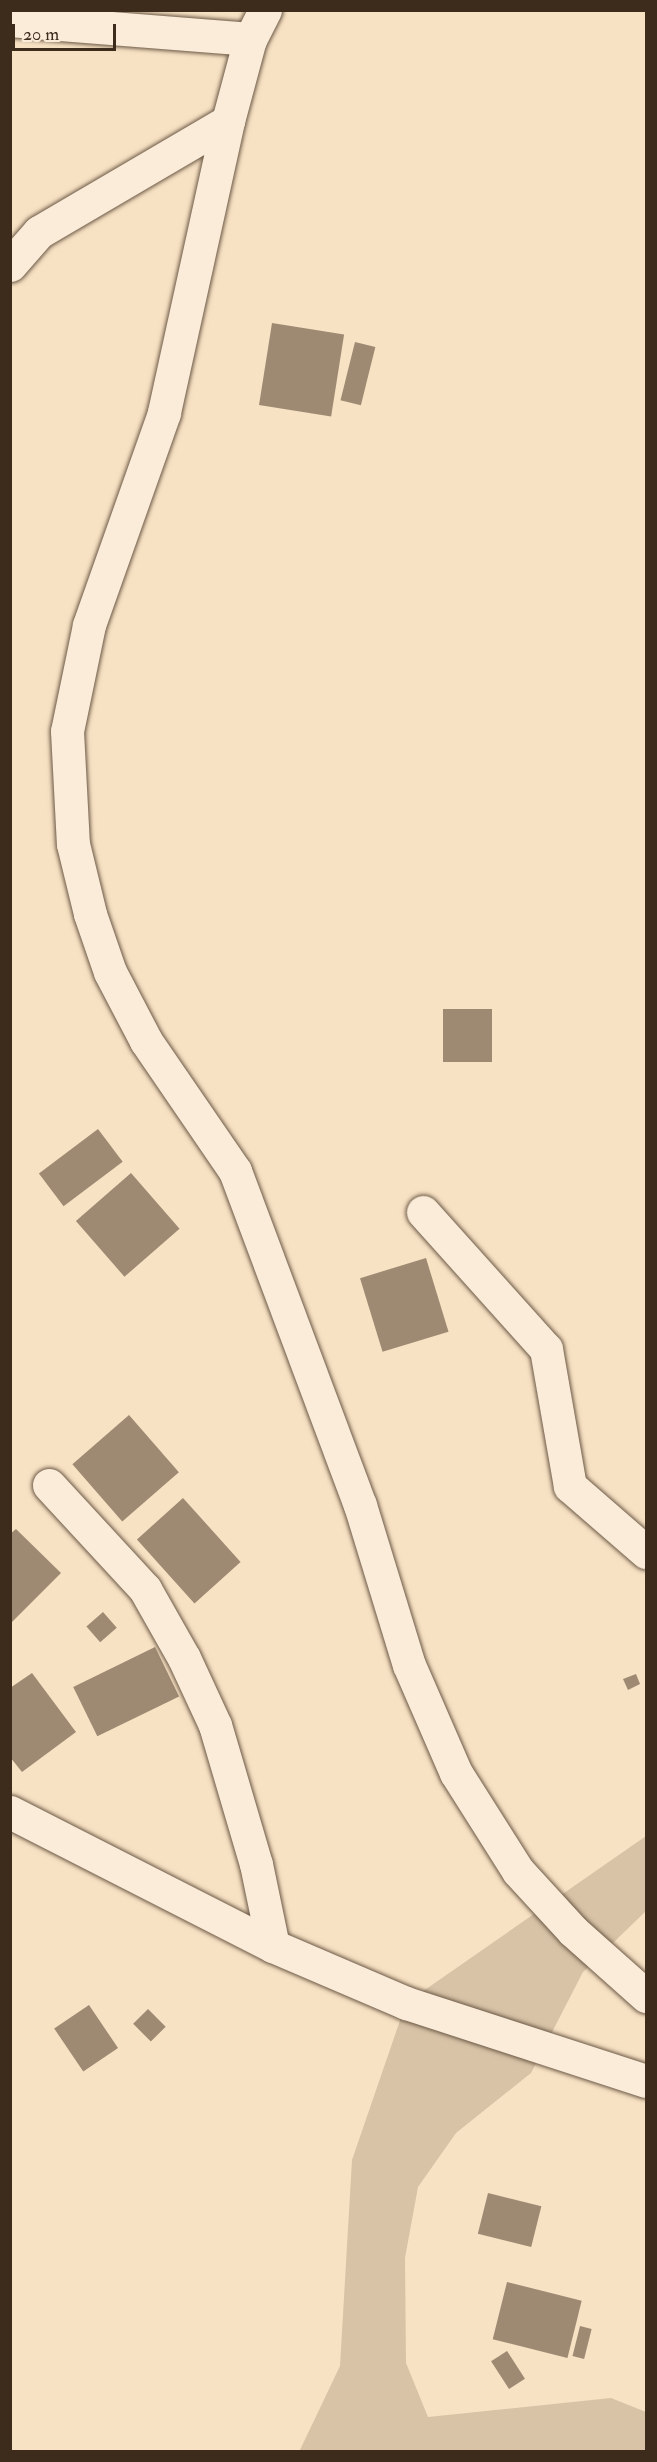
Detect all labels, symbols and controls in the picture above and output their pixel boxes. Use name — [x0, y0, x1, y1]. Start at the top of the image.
scale bar — [15, 12, 118, 50]
text: 20 m — [23, 23, 59, 46]

